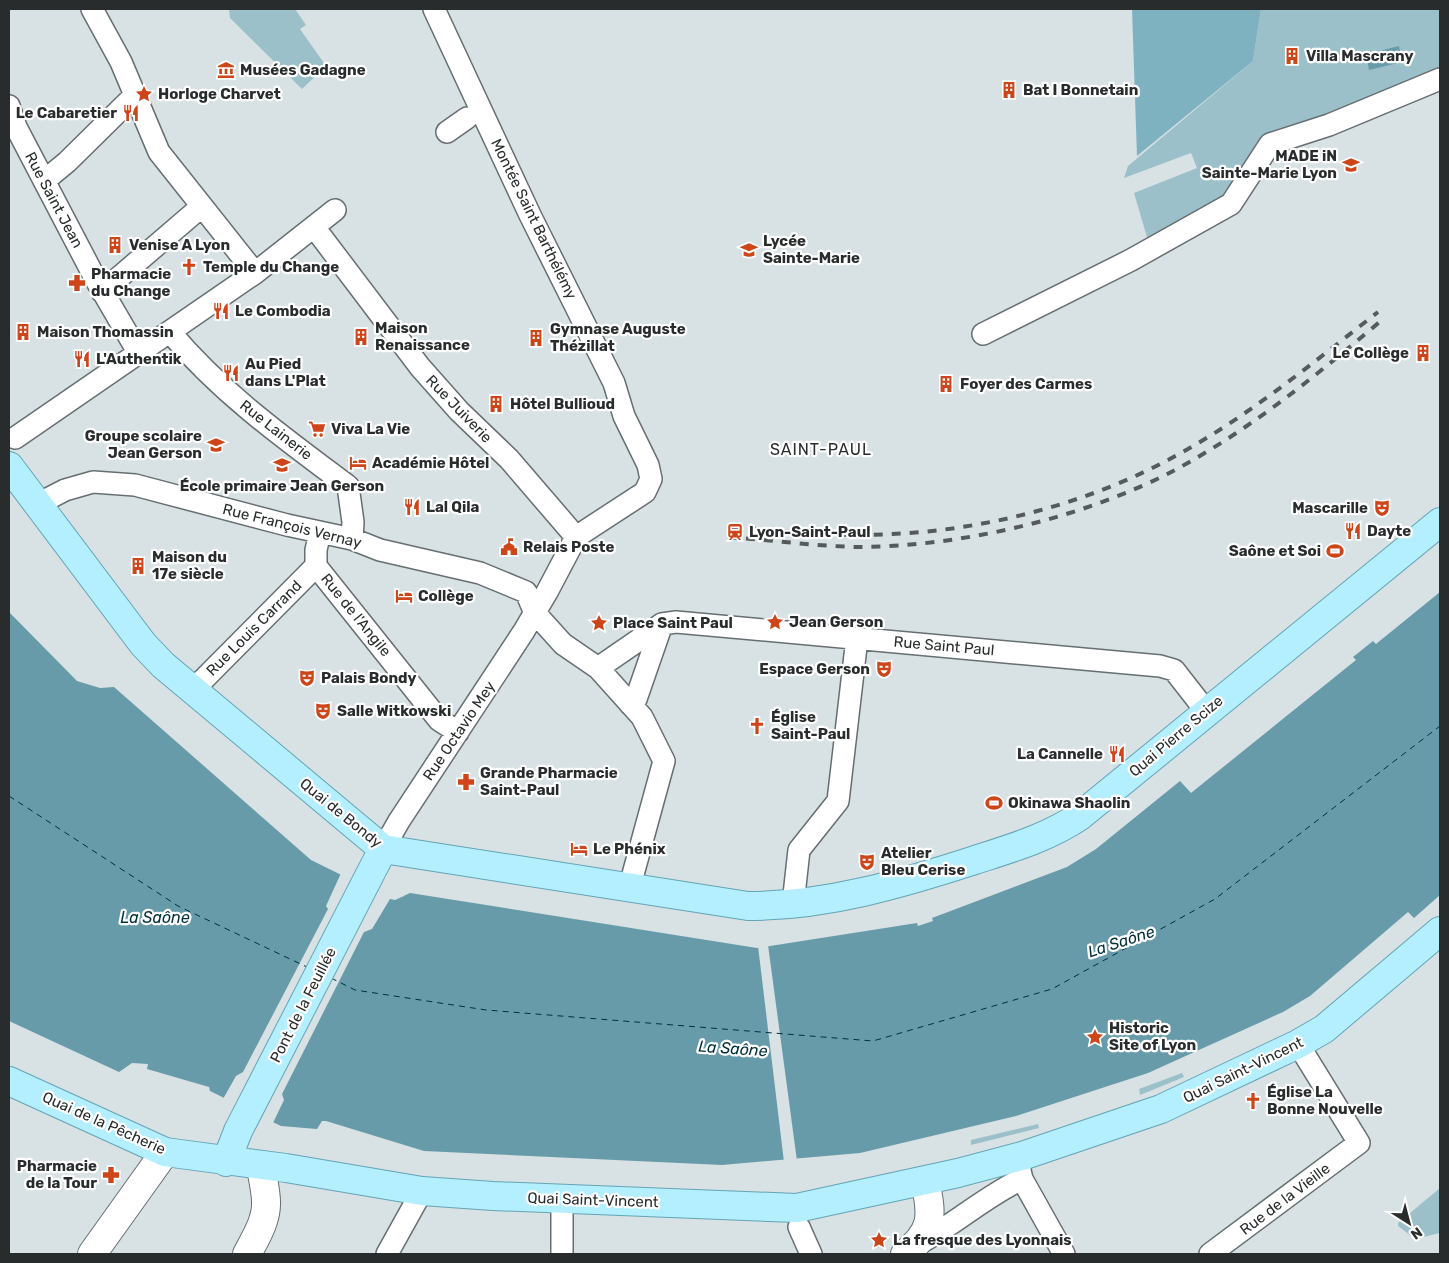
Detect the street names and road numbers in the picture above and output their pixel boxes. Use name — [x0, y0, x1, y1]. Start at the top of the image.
street label: Montée Saint Barthélémy — [487, 136, 581, 302]
street label: Rue Saint Jean — [21, 149, 87, 251]
street label: Rue Juiverie — [422, 371, 496, 447]
street label: Rue Lainerie — [236, 396, 316, 464]
street label: Rue François Vernay — [221, 500, 363, 552]
street label: Rue de l'Angile — [317, 570, 395, 660]
street label: Rue Louis Carrand — [203, 577, 305, 679]
street label: Rue Saint Paul — [893, 633, 995, 659]
street label: Rue Octavio Mey — [419, 678, 499, 784]
street label: Quai Pierre Scize — [1125, 692, 1227, 780]
street label: Quai de Bondy — [296, 774, 386, 852]
street label: Pont de la Feuillée — [266, 944, 340, 1066]
street label: Quai Saint-Vincent — [1180, 1033, 1306, 1107]
street label: Quai de la Pêcherie — [40, 1088, 168, 1158]
street label: Rue de la Vieille — [1236, 1159, 1334, 1239]
street label: Quai Saint-Vincent — [527, 1189, 659, 1211]

